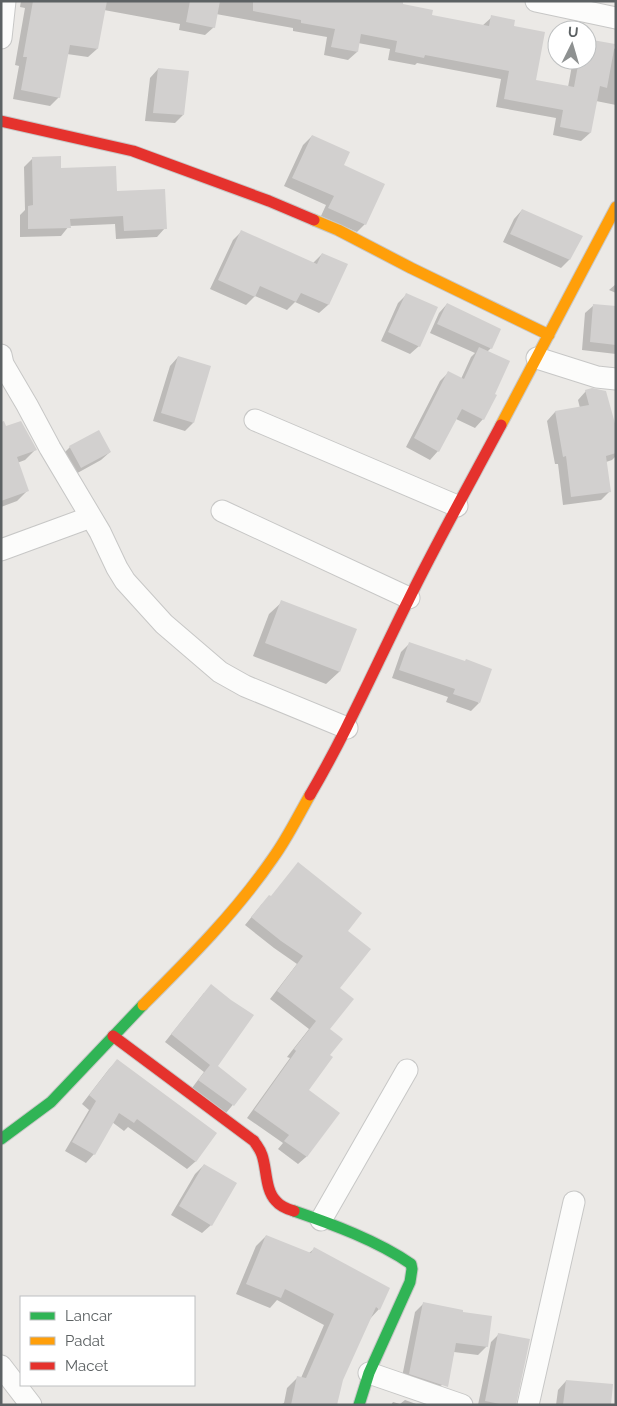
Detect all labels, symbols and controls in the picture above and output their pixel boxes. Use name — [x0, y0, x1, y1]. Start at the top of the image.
north arrow — [547, 20, 597, 70]
text: U — [567, 24, 579, 40]
legend — [20, 1296, 195, 1386]
text: Lancar — [65, 1307, 113, 1325]
text: Padat — [65, 1332, 105, 1350]
text: Macet — [65, 1357, 108, 1375]

